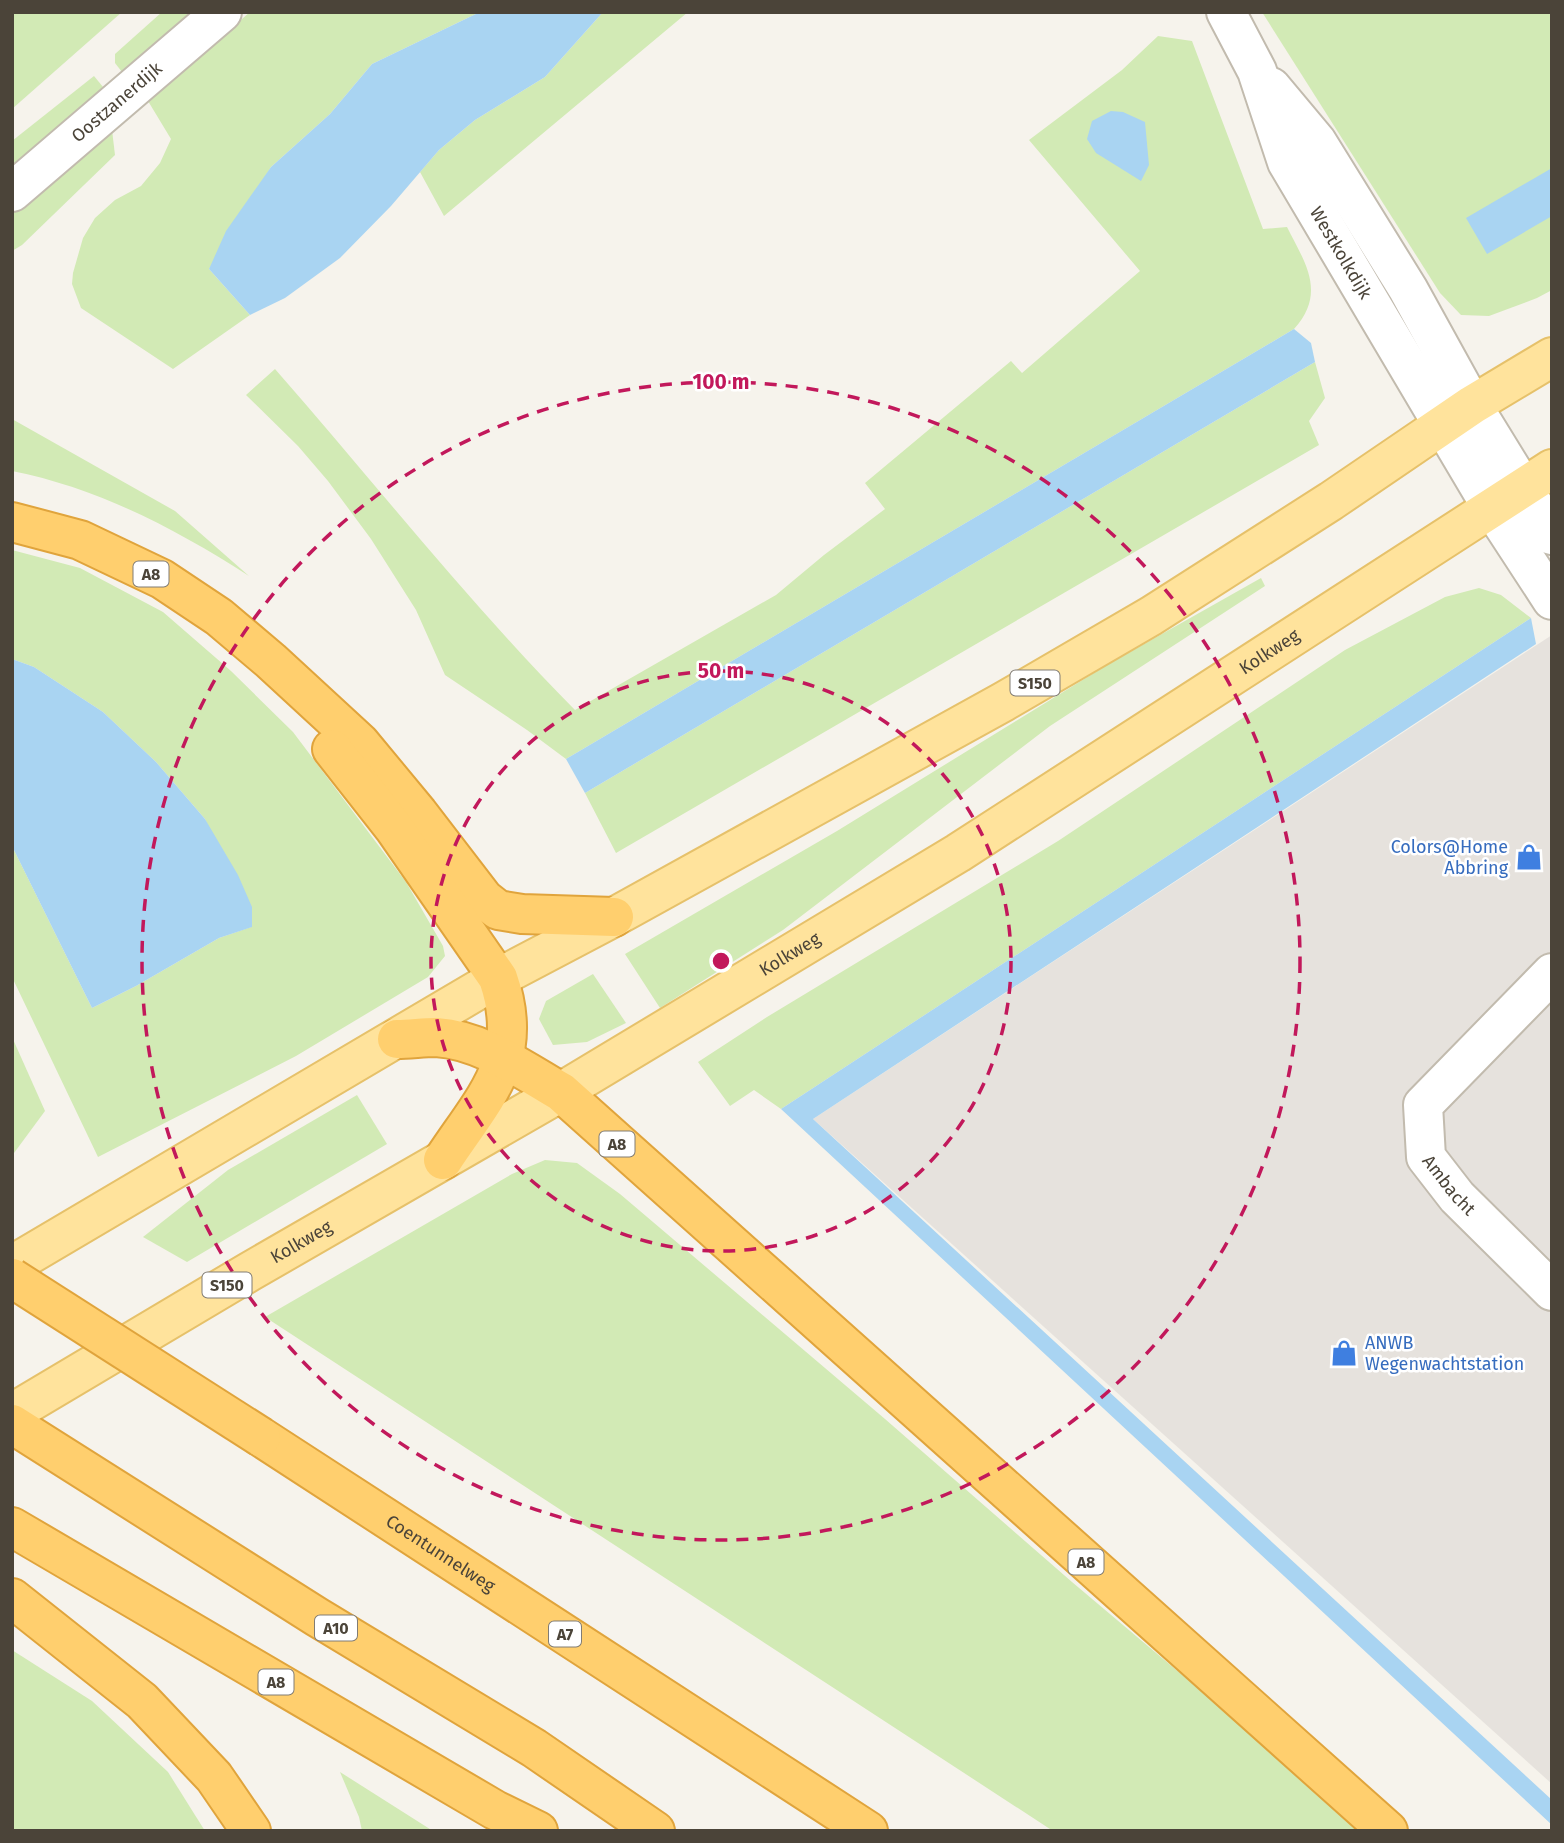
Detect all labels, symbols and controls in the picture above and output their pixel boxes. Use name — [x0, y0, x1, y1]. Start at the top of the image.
street label: Oostzanerdijk — [67, 57, 167, 147]
street label: Westkolkdijk — [1305, 203, 1377, 304]
text: 100 m — [692, 369, 750, 395]
road number: A8 — [134, 562, 168, 586]
street label: Kolkweg — [1235, 624, 1304, 679]
text: 50 m — [698, 658, 744, 684]
road number: S150 — [1010, 670, 1060, 696]
place label: Colors@Home Abbring — [1391, 836, 1509, 879]
shop icon: Colors@Home Abbring — [1514, 842, 1544, 872]
street label: Kolkweg — [755, 927, 825, 981]
centre of rings — [709, 949, 733, 973]
road number: A8 — [600, 1132, 634, 1156]
street label: Ambacht — [1418, 1151, 1480, 1220]
street label: Kolkweg — [266, 1215, 336, 1268]
road number: S150 — [202, 1273, 252, 1298]
place label: ANWB Wegenwachtstation — [1365, 1332, 1524, 1375]
shop icon: ANWB Wegenwachtstation — [1329, 1338, 1359, 1368]
street label: Coentunnelweg — [382, 1510, 500, 1597]
road number: A8 — [1068, 1550, 1104, 1574]
road number: A10 — [315, 1616, 357, 1640]
road number: A7 — [549, 1622, 581, 1646]
road number: A8 — [258, 1670, 294, 1694]

